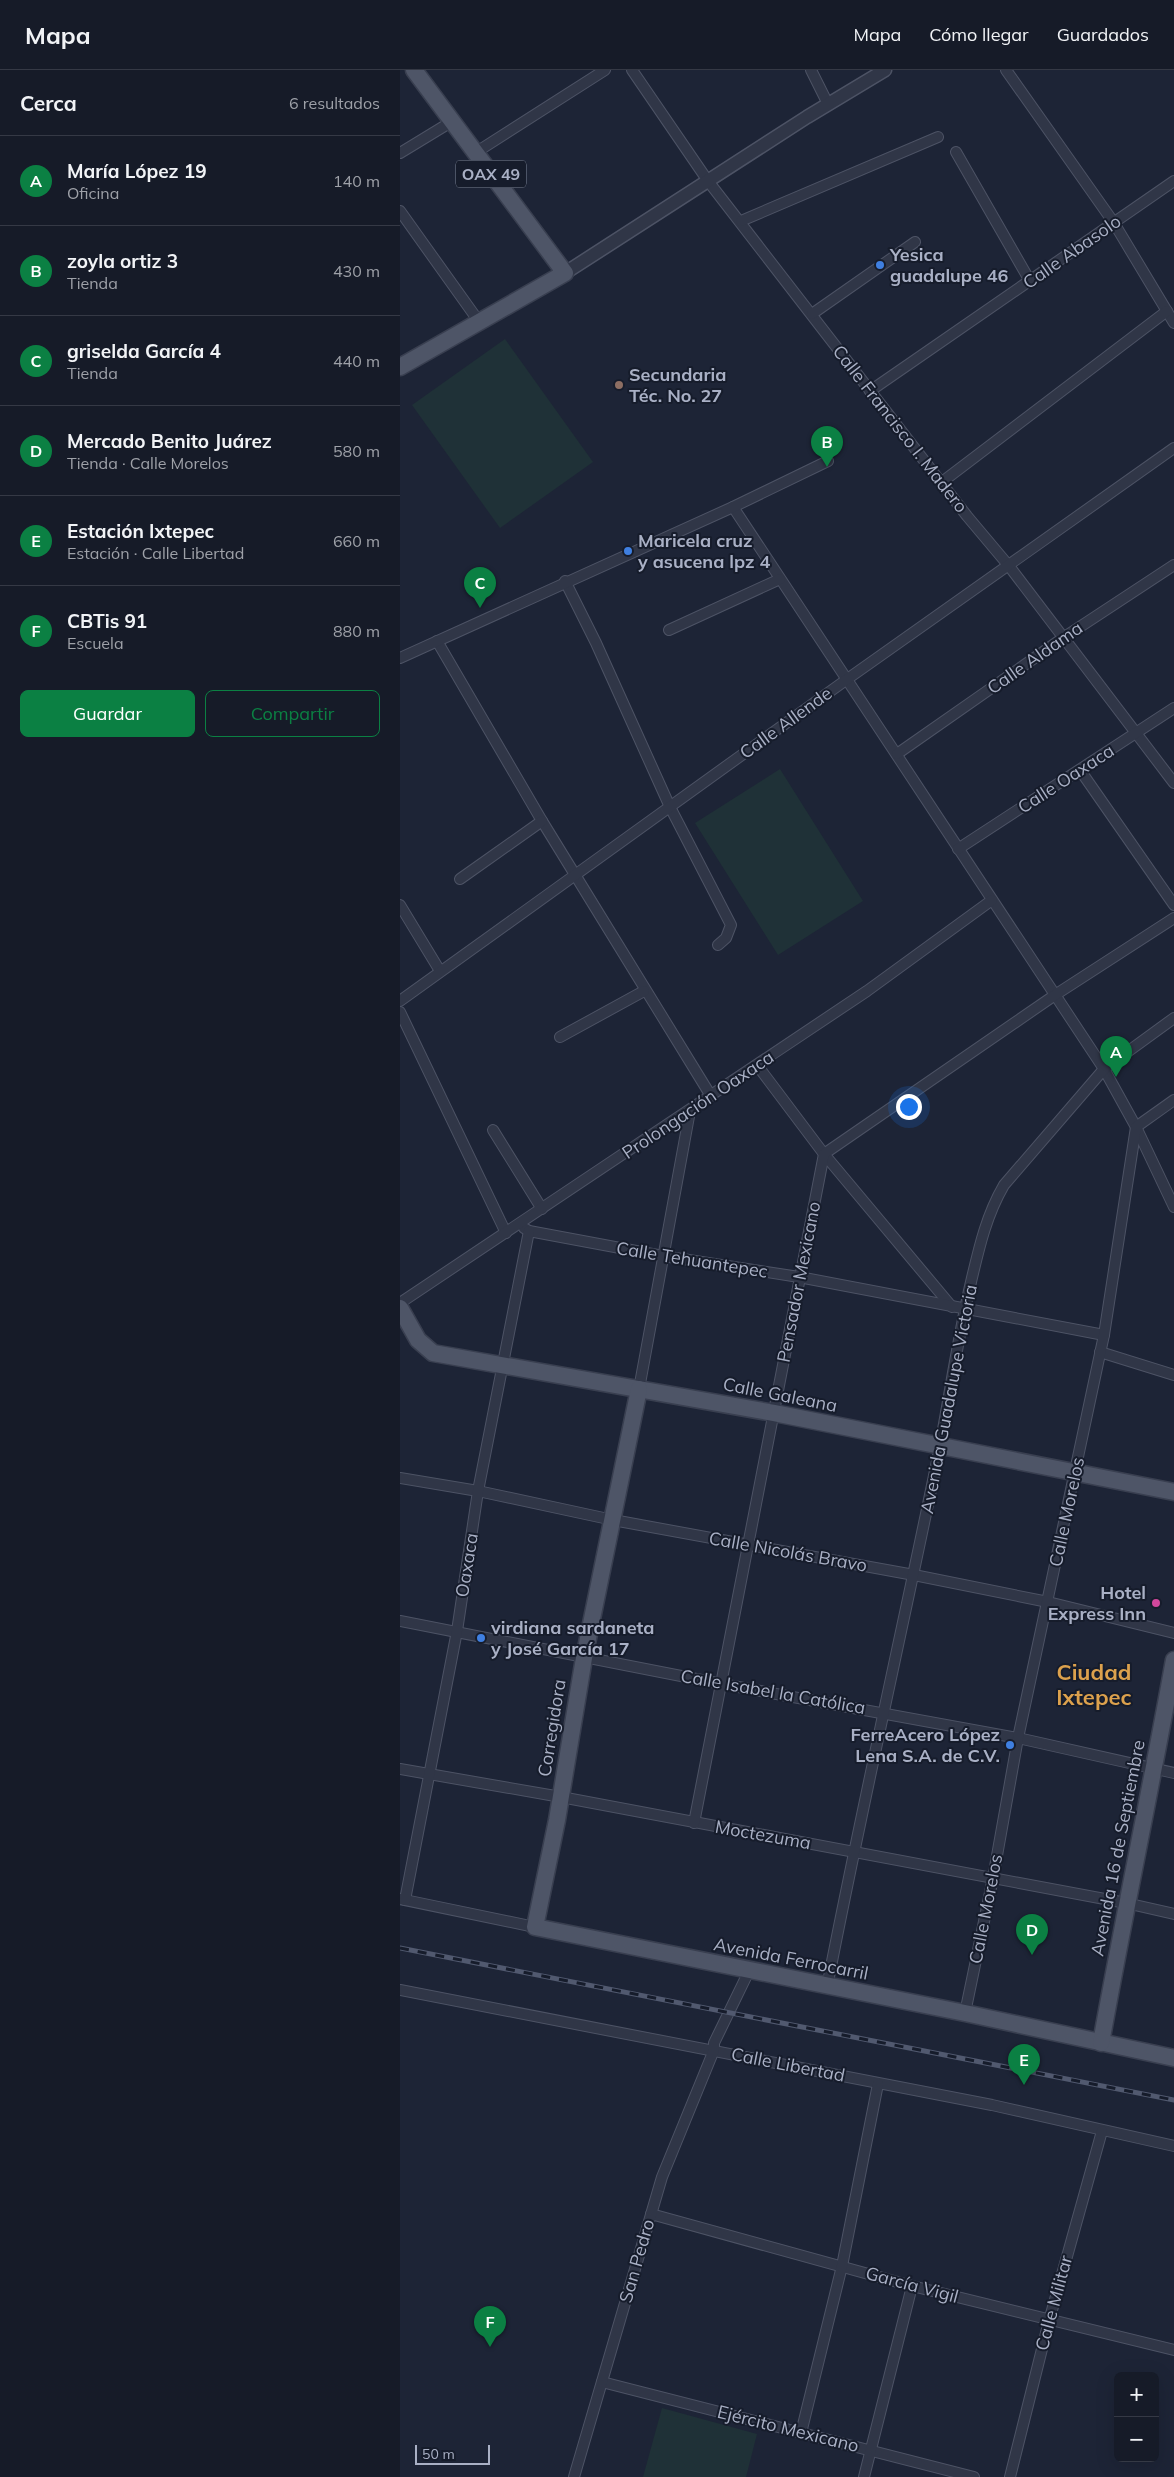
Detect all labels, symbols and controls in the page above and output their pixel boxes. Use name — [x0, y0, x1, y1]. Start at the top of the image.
text: Mapa — [25, 20, 91, 50]
text: Mapa — [853, 23, 901, 46]
text: Cómo llegar — [929, 23, 1029, 46]
text: Guardados — [1057, 23, 1149, 46]
text: Cerca — [20, 90, 77, 116]
text: 6 resultados — [289, 93, 380, 113]
text: María López 19 — [67, 159, 207, 183]
road number: OAX 49 — [456, 160, 526, 188]
text: A — [30, 171, 42, 191]
text: 140 m — [333, 171, 380, 191]
text: Oficina — [67, 183, 119, 203]
street label: Calle Abasolo — [1018, 209, 1125, 294]
place label: Yesica guadalupe 46 — [889, 243, 1009, 287]
text: zoyla ortiz 3 — [67, 249, 178, 273]
marker: Yesica guadalupe 46 — [874, 259, 886, 271]
text: B — [30, 261, 42, 281]
text: 430 m — [333, 261, 380, 281]
text: Tienda — [67, 273, 118, 293]
text: griselda García 4 — [67, 339, 221, 363]
street label: Calle Francisco I. Madero — [828, 340, 973, 517]
text: C — [31, 351, 41, 371]
text: 440 m — [333, 351, 380, 371]
text: Tienda — [67, 363, 118, 383]
place label: Secundaria Téc. No. 27 — [629, 363, 726, 407]
marker: Secundaria Téc. No. 27 — [613, 379, 625, 391]
pin: B — [811, 426, 843, 467]
text: Mercado Benito Juárez — [67, 429, 272, 453]
text: D — [30, 441, 42, 461]
text: 580 m — [333, 441, 380, 461]
text: Tienda · Calle Morelos — [67, 453, 229, 473]
text: Estación Ixtepec — [67, 519, 214, 543]
place label: Maricela cruz y asucena lpz 4 — [637, 529, 770, 573]
text: E — [31, 531, 41, 551]
text: 660 m — [333, 531, 380, 551]
text: Estación · Calle Libertad — [67, 543, 244, 563]
marker: Maricela cruz y asucena lpz 4 — [622, 545, 634, 557]
pin: C — [464, 567, 496, 608]
text: CBTis 91 — [67, 609, 147, 633]
street label: Calle Aldama — [982, 616, 1087, 699]
text: F — [31, 621, 41, 641]
text: 880 m — [333, 621, 380, 641]
text: Escuela — [67, 633, 124, 653]
street label: Calle Allende — [735, 681, 836, 764]
button: Guardar — [20, 690, 195, 737]
button: Compartir — [205, 690, 380, 737]
street label: Calle Oaxaca — [1013, 739, 1118, 818]
pin: A — [1100, 1036, 1132, 1077]
street label: Prolongación Oaxaca — [617, 1045, 778, 1164]
your location — [896, 1094, 922, 1120]
street label: Pensador Mexicano — [772, 1200, 825, 1364]
street label: Calle Tehuantepec — [615, 1236, 769, 1283]
street label: Avenida Guadalupe Victoria — [915, 1282, 982, 1515]
street label: Calle Galeana — [721, 1372, 839, 1417]
street label: Calle Morelos — [1044, 1455, 1089, 1569]
street label: Calle Nicolás Bravo — [707, 1526, 869, 1577]
street label: Oaxaca — [450, 1531, 483, 1599]
place label: Hotel Express Inn — [1048, 1581, 1146, 1625]
marker: Hotel Express Inn — [1150, 1597, 1162, 1609]
place label: virdiana sardaneta y José García 17 — [490, 1616, 654, 1660]
marker: virdiana sardaneta y José García 17 — [475, 1632, 487, 1644]
district label: Ciudad Ixtepec — [1056, 1658, 1132, 1711]
street label: Calle Isabel la Católica — [679, 1664, 867, 1719]
street label: Corregidora — [532, 1678, 571, 1778]
place label: FerreAcero López Lena S.A. de C.V. — [851, 1723, 1000, 1767]
street label: Avenida 16 de Septiembre — [1085, 1738, 1150, 1958]
marker: FerreAcero López Lena S.A. de C.V. — [1004, 1739, 1016, 1751]
street label: Moctezuma — [713, 1815, 813, 1854]
street label: Calle Morelos — [964, 1852, 1007, 1966]
pin: D — [1016, 1914, 1048, 1955]
street label: Avenida Ferrocarril — [712, 1932, 870, 1985]
street label: Calle Libertad — [729, 2042, 847, 2087]
pin: E — [1008, 2044, 1040, 2085]
street label: San Pedro — [614, 2216, 659, 2305]
street label: Calle Militar — [1030, 2252, 1077, 2353]
street label: García Vigil — [863, 2261, 961, 2308]
pin: F — [474, 2306, 506, 2347]
map controls — [1114, 2372, 1159, 2462]
button: + — [1114, 2372, 1159, 2417]
street label: Ejército Mexicano — [715, 2400, 861, 2457]
button: − — [1114, 2417, 1159, 2462]
scale bar — [415, 2442, 490, 2465]
text: 50 m — [422, 2445, 455, 2463]

